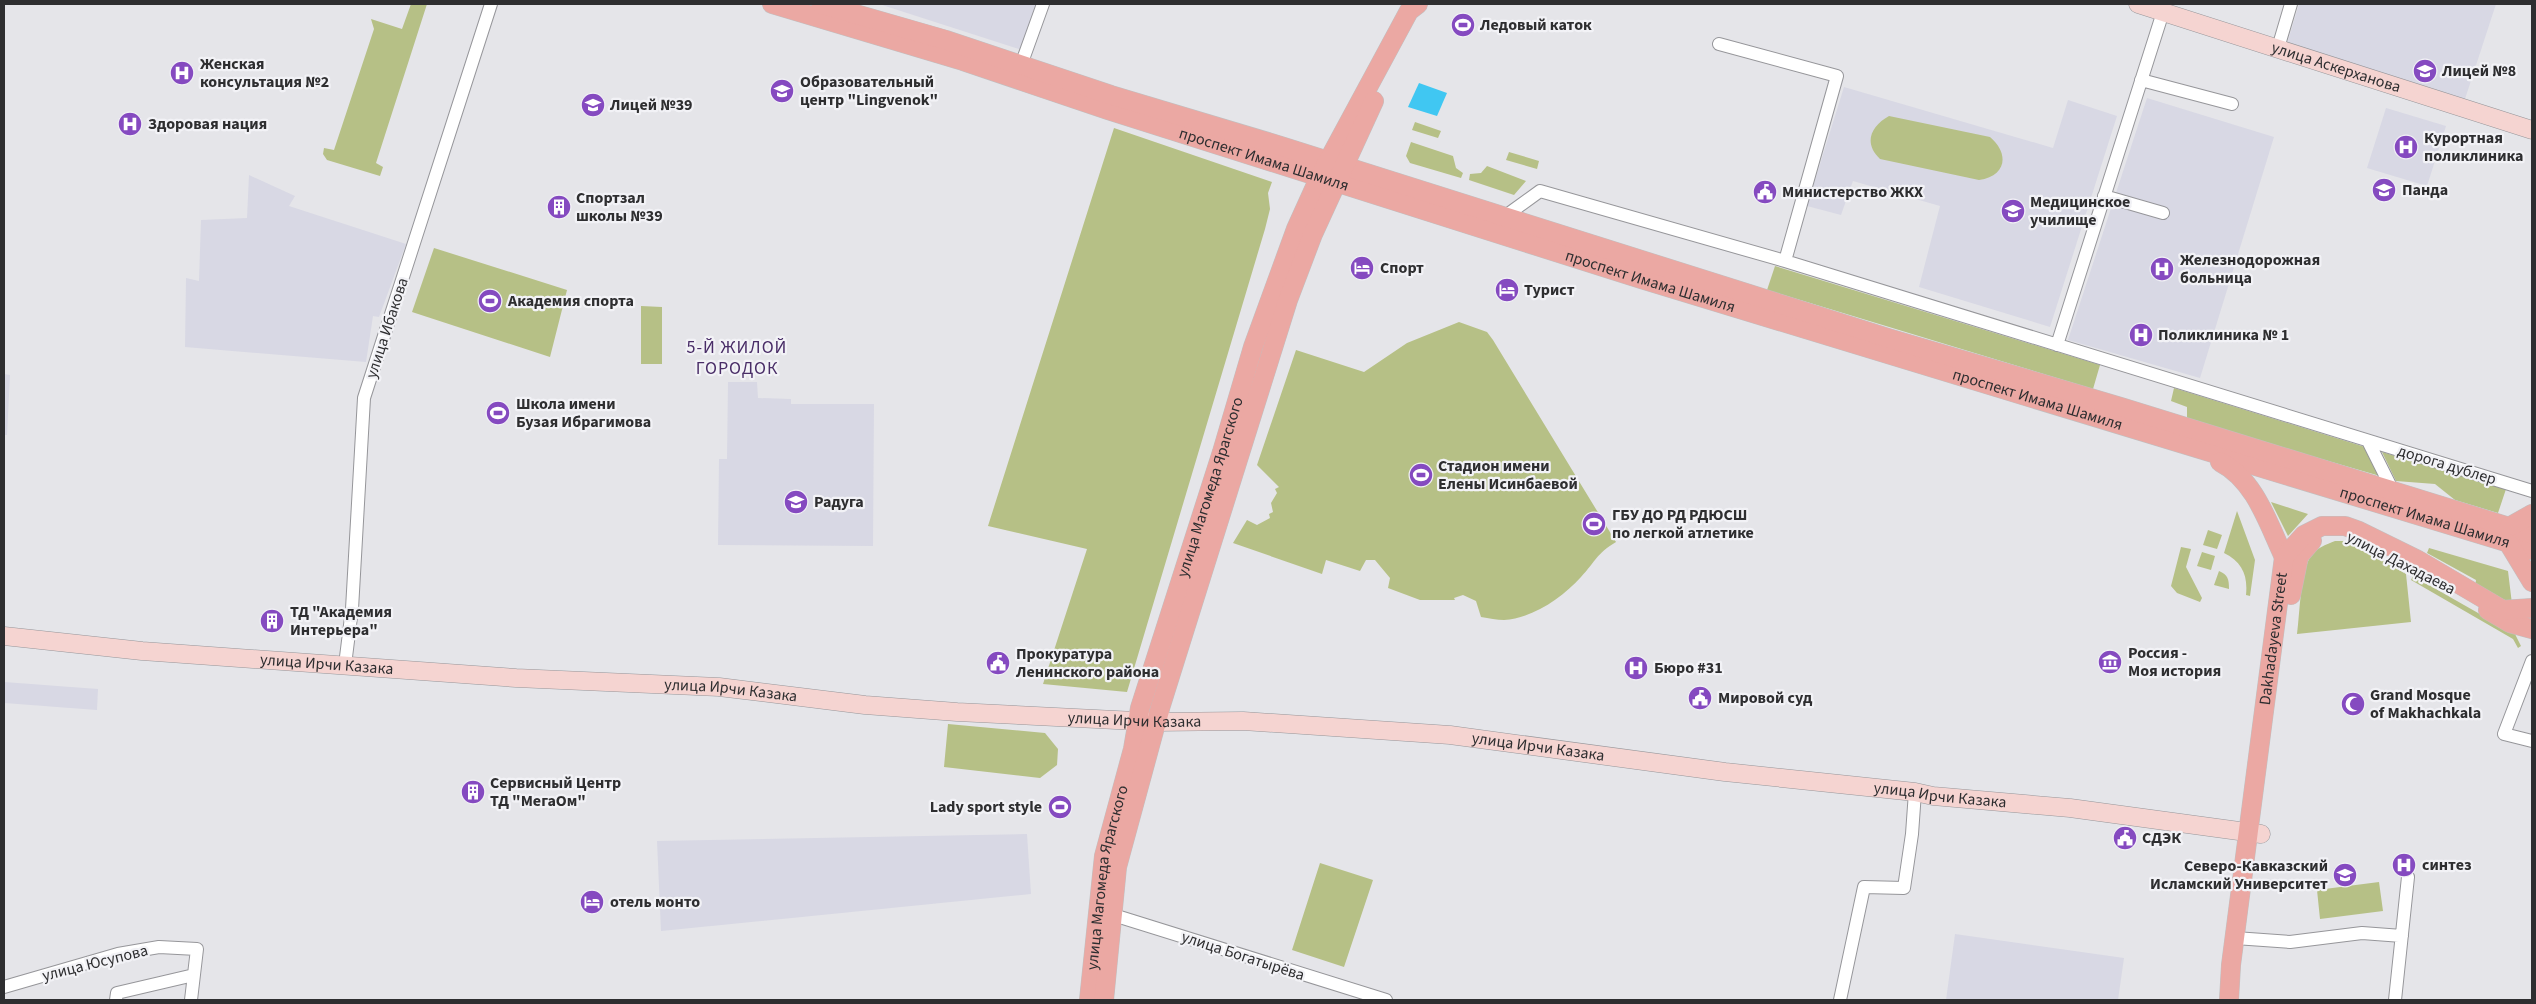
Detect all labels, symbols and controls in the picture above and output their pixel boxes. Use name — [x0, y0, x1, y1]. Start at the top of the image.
sports icon: Ледовый каток — [1450, 12, 1476, 38]
place label: Ледовый каток — [1479, 14, 1592, 36]
street label: улица Аскерханова — [2269, 36, 2403, 98]
place label: Женская консультация №2 — [200, 53, 329, 93]
school or university icon: Лицей №8 — [2412, 58, 2438, 84]
hospital icon: Женская консультация №2 — [169, 60, 195, 86]
place label: Лицей №8 — [2441, 60, 2516, 82]
place label: Образовательный центр "Lingvenok" — [800, 71, 938, 111]
school or university icon: Образовательный центр "Lingvenok" — [769, 78, 795, 104]
school or university icon: Лицей №39 — [580, 92, 606, 118]
place label: Лицей №39 — [609, 94, 693, 116]
hospital icon: Здоровая нация — [117, 111, 143, 137]
place label: Здоровая нация — [148, 113, 267, 135]
street label: проспект Имама Шамиля — [1176, 122, 1352, 197]
place label: Курортная поликлиника — [2424, 127, 2524, 167]
hospital icon: Курортная поликлиника — [2393, 134, 2419, 160]
school or university icon: Панда — [2371, 177, 2397, 203]
public building icon: Министерство ЖКХ — [1752, 179, 1778, 205]
place label: Панда — [2402, 179, 2448, 201]
place label: Министерство ЖКХ — [1782, 181, 1923, 203]
place label: Спортзал школы №39 — [576, 187, 663, 227]
place label: Медицинское училище — [2030, 191, 2130, 231]
building icon: Спортзал школы №39 — [546, 194, 572, 220]
school or university icon: Медицинское училище — [2000, 198, 2026, 224]
street label: проспект Имама Шамиля — [1562, 245, 1738, 318]
place label: Железнодорожная больница — [2180, 249, 2320, 289]
hotel icon: Спорт — [1349, 255, 1375, 281]
hospital icon: Железнодорожная больница — [2149, 256, 2175, 282]
place label: Спорт — [1380, 257, 1424, 279]
street label: улица Ибакова — [360, 275, 414, 381]
hotel icon: Турист — [1494, 277, 1520, 303]
place label: Турист — [1524, 279, 1575, 301]
sports icon: Академия спорта — [477, 288, 503, 314]
place label: Академия спорта — [507, 290, 634, 312]
hospital icon: Поликлиника № 1 — [2128, 322, 2154, 348]
place label: Поликлиника № 1 — [2158, 324, 2289, 346]
district label: 5-Й ЖИЛОЙ ГОРОДОК — [687, 335, 787, 381]
street label: проспект Имама Шамиля — [1950, 363, 2125, 436]
place label: Школа имени Бузая Ибрагимова — [516, 393, 651, 433]
street label: улица Магомеда Ярагского — [1172, 394, 1249, 580]
sports icon: Школа имени Бузая Ибрагимова — [485, 400, 511, 426]
street label: дорога дублер — [2395, 440, 2499, 490]
place label: Стадион имени Елены Исинбаевой — [1438, 455, 1578, 495]
sports icon: Стадион имени Елены Исинбаевой — [1408, 462, 1434, 488]
street label: проспект Имама Шамиля — [2337, 481, 2513, 554]
school or university icon: Радуга — [783, 489, 809, 515]
place label: Радуга — [814, 491, 864, 513]
place label: ГБУ ДО РД РДЮСШ по легкой атлетике — [1612, 504, 1754, 544]
sports icon: ГБУ ДО РД РДЮСШ по легкой атлетике — [1581, 511, 1607, 537]
street label: улица Дахадаева — [2343, 526, 2459, 600]
street label: Dakhadayeva Street — [2254, 571, 2293, 706]
place label: ТД "Академия Интерьера" — [290, 601, 392, 641]
building icon: ТД "Академия Интерьера" — [259, 608, 285, 634]
place label: Россия - Моя история — [2128, 642, 2221, 682]
place label: Прокуратура Ленинского района — [1015, 643, 1159, 683]
street label: улица Ирчи Казака — [259, 649, 394, 680]
museum icon: Россия - Моя история — [2097, 649, 2123, 675]
public building icon: Прокуратура Ленинского района — [985, 650, 1011, 676]
hospital icon: Бюро #31 — [1623, 655, 1649, 681]
place label: Бюро #31 — [1654, 657, 1723, 679]
street label: улица Ирчи Казака — [664, 674, 799, 708]
place label: Grand Mosque of Makhachkala — [2370, 684, 2481, 724]
public building icon: Мировой суд — [1687, 685, 1713, 711]
place label: Мировой суд — [1718, 687, 1813, 709]
mosque icon: Grand Mosque of Makhachkala — [2340, 691, 2366, 717]
street label: улица Ирчи Казака — [1067, 707, 1201, 733]
street label: улица Ирчи Казака — [1470, 727, 1606, 767]
place label: Сервисный Центр ТД "МегаОм" — [490, 772, 621, 812]
street label: улица Ирчи Казака — [1873, 777, 2007, 813]
building icon: Сервисный Центр ТД "МегаОм" — [460, 779, 486, 805]
street label: улица Магомеда Ярагского — [1081, 783, 1134, 971]
sports icon: Lady sport style — [1047, 794, 1073, 820]
place label: Lady sport style — [930, 796, 1042, 818]
public building icon: СДЭК — [2112, 825, 2138, 851]
place label: СДЭК — [2142, 827, 2181, 849]
hospital icon: синтез — [2391, 852, 2417, 878]
place label: синтез — [2422, 854, 2472, 876]
place label: Северо-Кавказский Исламский Университет — [2150, 855, 2328, 895]
school or university icon: Северо-Кавказский Исламский Университет — [2332, 862, 2358, 888]
hotel icon: отель монто — [579, 889, 605, 915]
place label: отель монто — [610, 891, 700, 913]
street label: улица Богатырёва — [1179, 926, 1307, 986]
street label: улица Юсупова — [40, 939, 150, 987]

